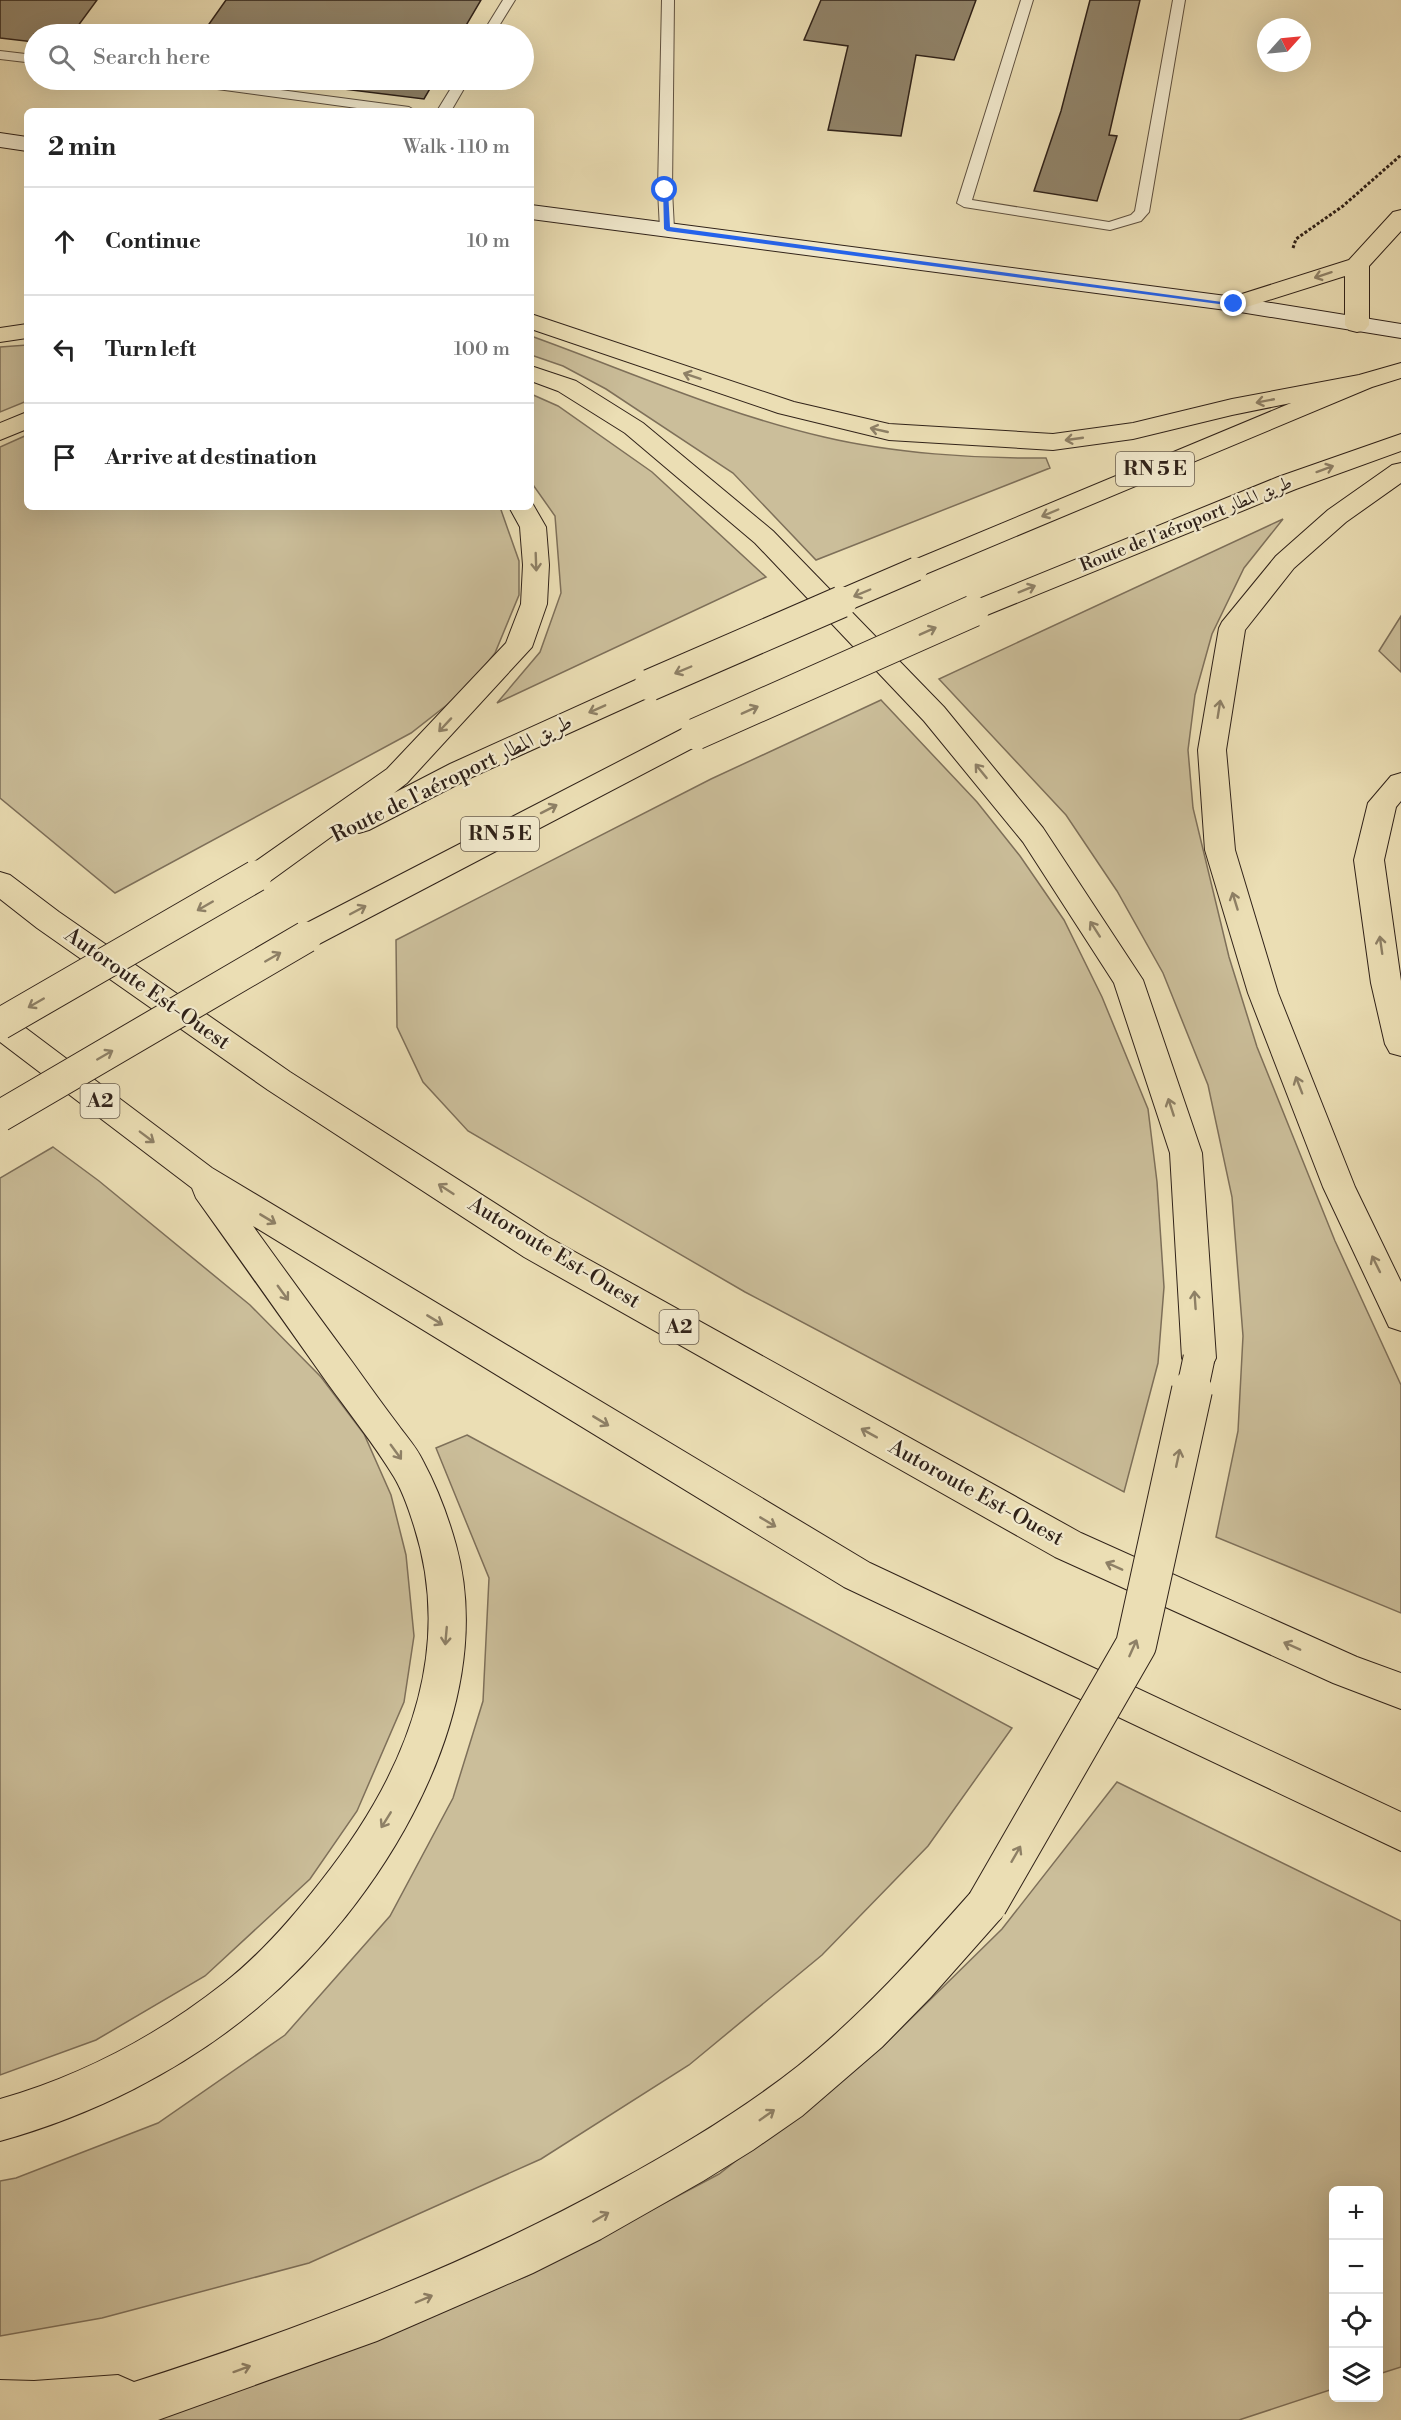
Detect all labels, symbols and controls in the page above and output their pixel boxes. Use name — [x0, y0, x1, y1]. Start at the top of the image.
north arrow — [1257, 18, 1311, 72]
search box — [24, 24, 534, 90]
icon: search — [45, 41, 78, 74]
text: Search here — [93, 44, 210, 71]
text: 2 min — [48, 131, 116, 163]
text: Walk · 110 m — [403, 135, 510, 160]
route start — [651, 176, 677, 202]
icon: ahead — [48, 225, 81, 258]
text: Continue — [105, 228, 201, 255]
text: 10 m — [467, 229, 510, 254]
one-way arrow — [1314, 271, 1333, 282]
route end — [1220, 290, 1246, 316]
icon: left — [48, 333, 81, 366]
text: Turn left — [105, 336, 196, 363]
text: 100 m — [454, 337, 510, 362]
one-way arrow — [683, 370, 702, 381]
one-way arrow — [1255, 396, 1275, 407]
one-way arrow — [870, 423, 889, 435]
one-way arrow — [1064, 434, 1084, 445]
icon: arrive — [48, 441, 81, 474]
text: Arrive at destination — [105, 444, 317, 471]
road number: RN 5 E — [1116, 452, 1194, 486]
one-way arrow — [1315, 463, 1334, 474]
street label: Route de l'aéroport طريق المطار — [1076, 471, 1296, 577]
one-way arrow — [1041, 508, 1059, 519]
one-way arrow — [530, 552, 541, 572]
one-way arrow — [1017, 583, 1036, 594]
one-way arrow — [854, 587, 872, 599]
one-way arrow — [918, 625, 937, 636]
one-way arrow — [675, 665, 693, 677]
one-way arrow — [1213, 699, 1224, 719]
one-way arrow — [589, 704, 607, 715]
one-way arrow — [740, 704, 758, 716]
street label: Route de l'aéroport طريق المطار — [327, 709, 577, 849]
one-way arrow — [437, 718, 452, 733]
one-way arrow — [974, 764, 987, 780]
one-way arrow — [539, 803, 557, 815]
road number: RN 5 E — [461, 817, 539, 851]
one-way arrow — [1229, 892, 1240, 911]
one-way arrow — [197, 900, 214, 912]
one-way arrow — [348, 904, 366, 915]
one-way arrow — [1089, 921, 1101, 938]
street label: Autoroute Est-Ouest — [58, 922, 235, 1056]
one-way arrow — [1375, 936, 1386, 956]
one-way arrow — [264, 950, 281, 962]
one-way arrow — [28, 998, 45, 1010]
one-way arrow — [96, 1049, 113, 1061]
one-way arrow — [1293, 1076, 1304, 1095]
road number: A2 — [80, 1084, 120, 1118]
one-way arrow — [1164, 1098, 1175, 1117]
one-way arrow — [138, 1131, 154, 1143]
one-way arrow — [438, 1182, 455, 1194]
street label: Autoroute Est-Ouest — [462, 1191, 645, 1315]
one-way arrow — [259, 1213, 276, 1225]
one-way arrow — [1369, 1255, 1381, 1273]
one-way arrow — [277, 1285, 289, 1301]
one-way arrow — [1190, 1290, 1201, 1310]
road number: A2 — [660, 1310, 698, 1344]
one-way arrow — [426, 1314, 443, 1326]
one-way arrow — [592, 1415, 609, 1427]
one-way arrow — [861, 1427, 878, 1439]
street label: Autoroute Est-Ouest — [883, 1434, 1068, 1552]
one-way arrow — [390, 1443, 403, 1459]
one-way arrow — [1173, 1449, 1184, 1468]
one-way arrow — [759, 1516, 776, 1528]
one-way arrow — [1106, 1559, 1124, 1571]
one-way arrow — [440, 1626, 451, 1646]
one-way arrow — [1128, 1639, 1139, 1657]
one-way arrow — [1284, 1640, 1302, 1651]
one-way arrow — [380, 1811, 392, 1828]
one-way arrow — [1011, 1845, 1022, 1863]
one-way arrow — [758, 2109, 774, 2121]
map controls — [1329, 2186, 1383, 2402]
button: + — [1329, 2186, 1383, 2240]
one-way arrow — [591, 2211, 609, 2222]
button: − — [1329, 2240, 1383, 2294]
one-way arrow — [414, 2293, 432, 2304]
button: locate — [1329, 2294, 1383, 2348]
button: layers — [1329, 2348, 1383, 2402]
one-way arrow — [232, 2363, 251, 2374]

